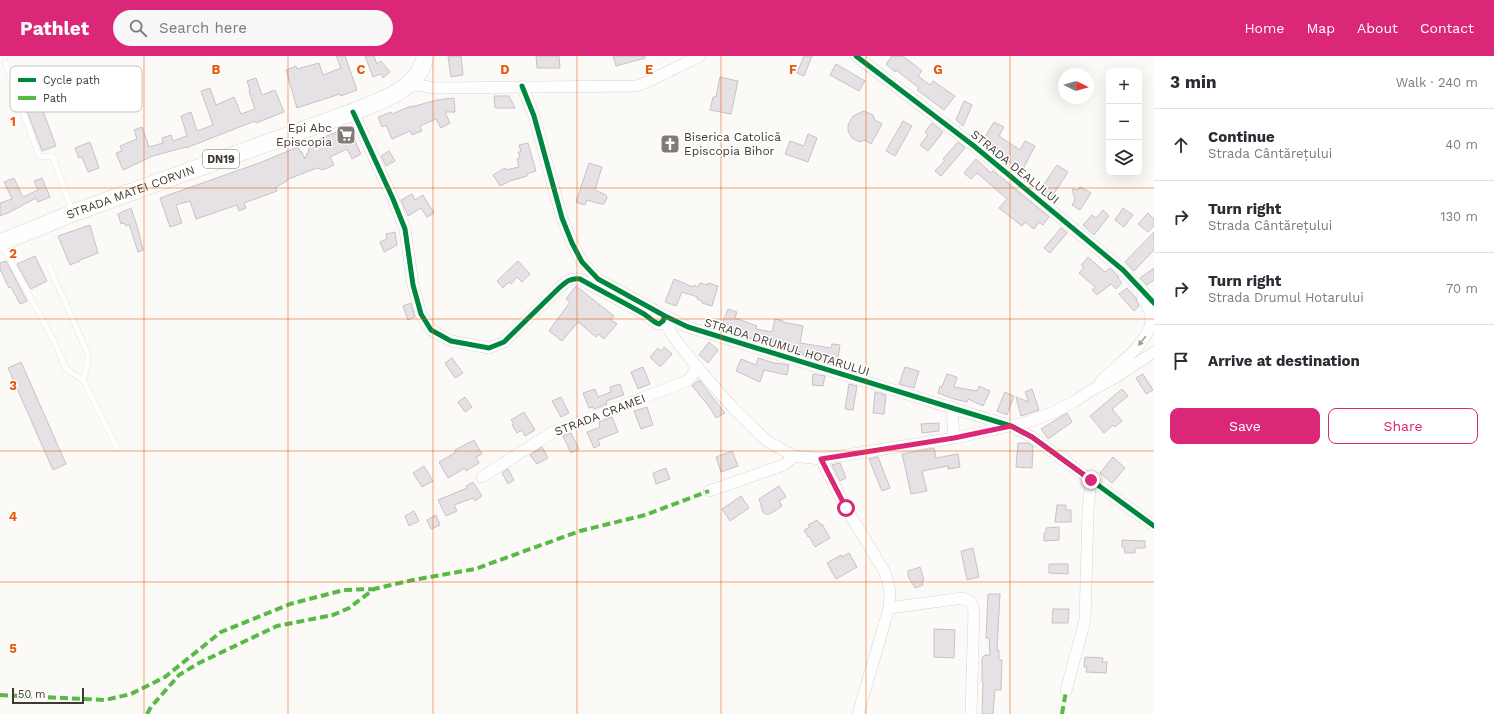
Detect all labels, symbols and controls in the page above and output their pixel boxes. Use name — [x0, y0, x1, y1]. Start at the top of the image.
search box — [113, 10, 393, 46]
text: Pathlet — [20, 17, 89, 40]
icon: search — [127, 17, 149, 39]
text: Search here — [159, 19, 247, 37]
text: Home — [1244, 20, 1284, 36]
text: Map — [1306, 20, 1335, 36]
text: About — [1357, 20, 1398, 36]
text: Contact — [1420, 20, 1474, 36]
text: B — [212, 62, 221, 77]
text: C — [357, 62, 366, 77]
text: D — [500, 62, 510, 77]
text: E — [645, 62, 653, 77]
text: F — [789, 62, 797, 77]
text: G — [933, 62, 943, 77]
legend — [10, 66, 142, 112]
north arrow — [1058, 68, 1094, 104]
map controls — [1106, 68, 1142, 176]
button: + — [1106, 68, 1142, 104]
text: 3 min — [1170, 72, 1216, 92]
text: Cycle path — [43, 74, 100, 87]
text: Walk · 240 m — [1396, 75, 1478, 90]
text: Path — [43, 92, 67, 105]
button: − — [1106, 104, 1142, 140]
text: 1 — [10, 114, 16, 129]
place label: Epi Abc Episcopia — [276, 121, 332, 149]
supermarket icon: Epi Abc Episcopia — [335, 124, 357, 146]
street label: STRADA DEALULUI — [968, 127, 1062, 207]
text: Continue — [1208, 128, 1275, 146]
place label: Biserica Catolică Episcopia Bihor — [684, 130, 781, 158]
church icon: Biserica Catolică Episcopia Bihor — [659, 133, 681, 155]
icon: ahead — [1170, 134, 1192, 156]
text: 40 m — [1445, 137, 1478, 152]
button: layers — [1106, 140, 1142, 176]
text: Strada Cântărețului — [1208, 146, 1332, 161]
road number: DN19 — [203, 150, 239, 168]
street label: STRADA MATEI CORVIN — [64, 163, 196, 222]
text: Turn right — [1208, 200, 1281, 218]
icon: right — [1170, 206, 1192, 228]
text: 130 m — [1440, 209, 1478, 224]
text: Strada Cântărețului — [1208, 218, 1332, 233]
text: 2 — [9, 246, 17, 261]
text: Turn right — [1208, 272, 1281, 290]
icon: right — [1170, 278, 1192, 300]
text: 70 m — [1446, 281, 1478, 296]
text: Strada Drumul Hotarului — [1208, 290, 1364, 305]
street label: STRADA DRUMUL HOTARULUI — [703, 315, 871, 379]
one-way arrow — [1137, 335, 1146, 346]
icon: arrive — [1170, 350, 1192, 372]
text: Arrive at destination — [1208, 352, 1360, 370]
text: 3 — [9, 378, 17, 393]
street label: STRADA CRAMEI — [553, 391, 647, 439]
button: Save — [1170, 408, 1320, 444]
button: Share — [1328, 408, 1478, 444]
route end — [1082, 471, 1100, 489]
route start — [837, 499, 855, 517]
text: 4 — [9, 509, 18, 524]
text: 5 — [9, 641, 17, 656]
scale bar — [12, 686, 84, 705]
text: 50 m — [18, 688, 45, 701]

